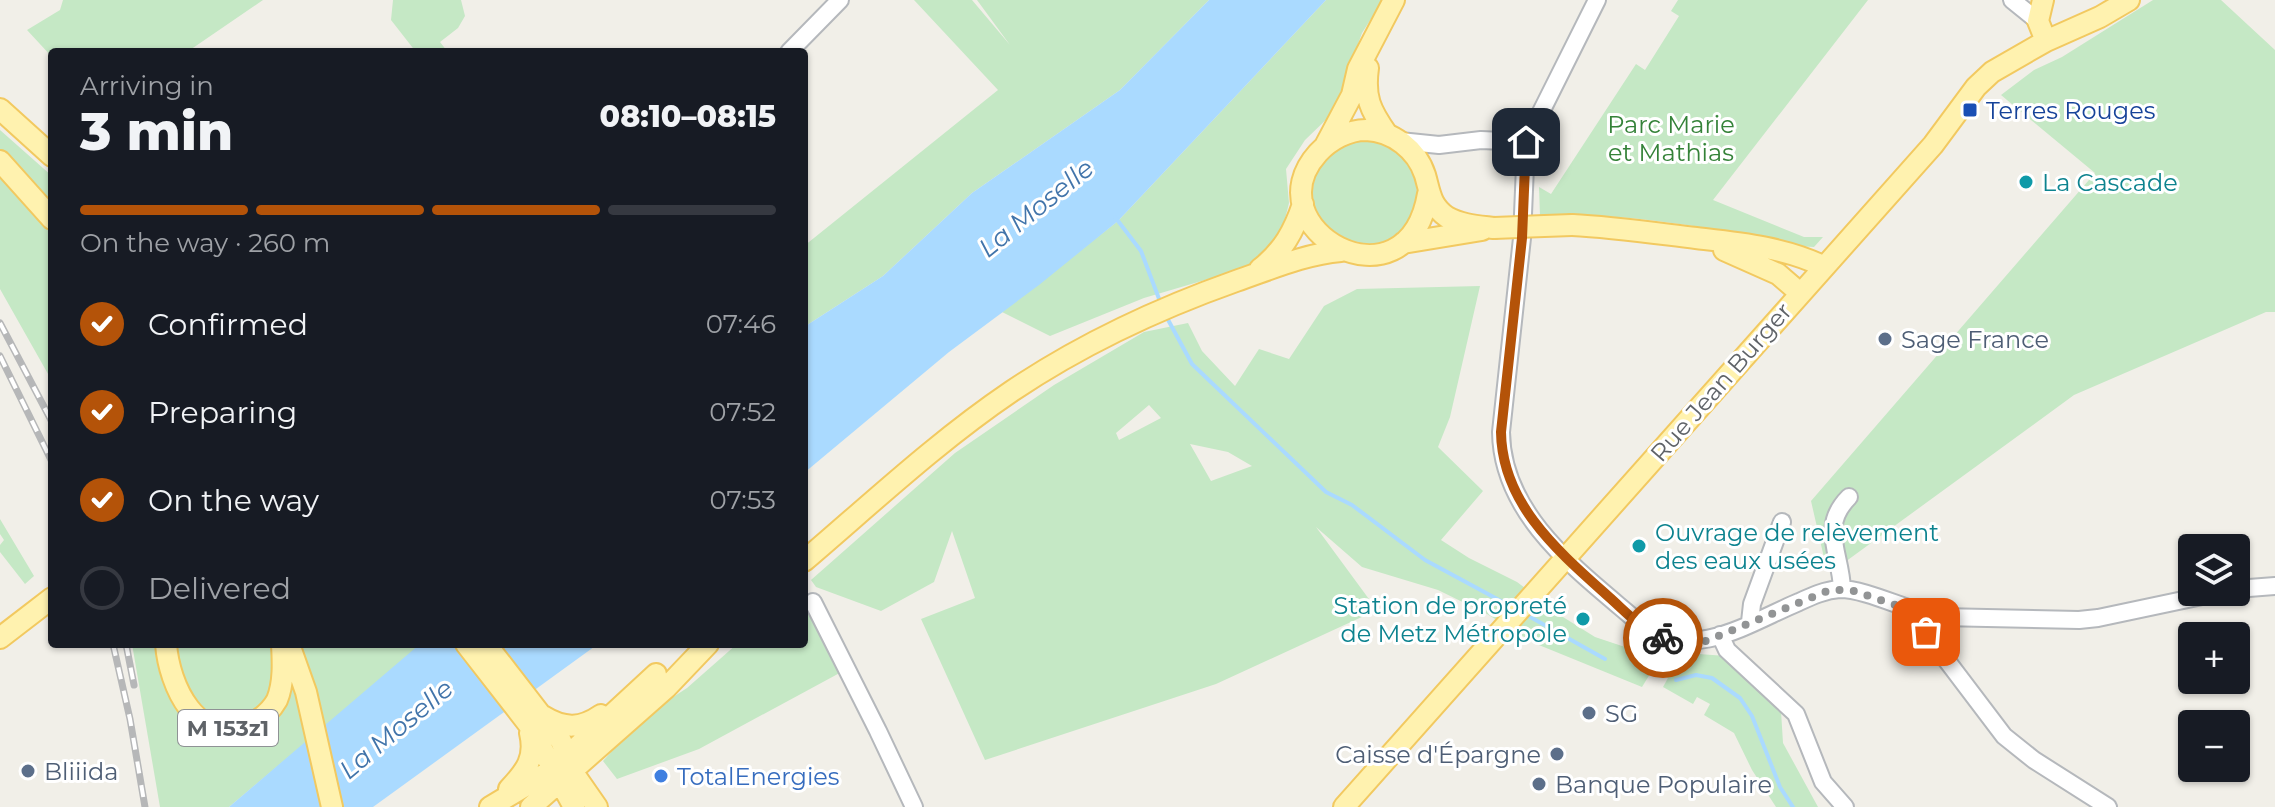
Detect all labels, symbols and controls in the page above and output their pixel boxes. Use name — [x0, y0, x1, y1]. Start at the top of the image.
text: Arriving in — [80, 70, 214, 102]
place label: Terres Rouges — [1986, 96, 2155, 125]
text: 08:10–08:15 — [600, 98, 776, 135]
text: 3 min — [80, 100, 233, 163]
marker: Terres Rouges — [1961, 101, 1979, 119]
pin — [1492, 108, 1560, 176]
park label: Parc Marie et Mathias — [1607, 110, 1735, 167]
icon: home — [1504, 120, 1548, 164]
water label: La Moselle — [972, 152, 1100, 264]
place label: La Cascade — [2042, 168, 2178, 197]
marker: La Cascade — [2017, 173, 2035, 191]
text: On the way · 260 m — [80, 227, 330, 259]
street label: Rue Jean Burger — [1644, 297, 1798, 467]
icon: check — [80, 302, 124, 346]
text: Confirmed — [148, 306, 308, 343]
text: 07:46 — [706, 308, 776, 340]
place label: Sage France — [1901, 325, 2049, 354]
marker: Sage France — [1876, 330, 1894, 348]
icon: check — [80, 390, 124, 434]
text: Preparing — [148, 394, 297, 431]
text: 07:52 — [709, 396, 776, 428]
icon: check — [80, 478, 124, 522]
text: On the way — [148, 482, 319, 519]
text: 07:53 — [709, 484, 776, 516]
place label: Ouvrage de relèvement des eaux usées — [1655, 518, 1939, 575]
map controls — [2178, 534, 2250, 782]
button: layers — [2178, 534, 2250, 606]
marker: Ouvrage de relèvement des eaux usées — [1630, 537, 1648, 555]
text: Delivered — [148, 570, 291, 607]
place label: Station de propreté de Metz Métropole — [1333, 591, 1567, 648]
courier — [1623, 598, 1703, 678]
pin — [1892, 598, 1960, 666]
marker: Station de propreté de Metz Métropole — [1574, 610, 1592, 628]
icon: bag — [1904, 610, 1948, 654]
icon: bike — [1641, 616, 1685, 660]
button: + — [2178, 622, 2250, 694]
water label: La Moselle — [333, 672, 459, 786]
place label: SG — [1605, 699, 1638, 728]
marker: SG — [1580, 704, 1598, 722]
road number: M 153z1 — [178, 710, 278, 746]
button: − — [2178, 710, 2250, 782]
place label: Caisse d'Épargne — [1335, 740, 1541, 769]
marker: Caisse d'Épargne — [1548, 745, 1566, 763]
place label: Bliiida — [44, 757, 118, 786]
marker: Bliiida — [19, 762, 37, 780]
place label: TotalEnergies — [677, 762, 840, 791]
marker: TotalEnergies — [652, 767, 670, 785]
place label: Banque Populaire — [1555, 770, 1772, 799]
marker: Banque Populaire — [1530, 775, 1548, 793]

